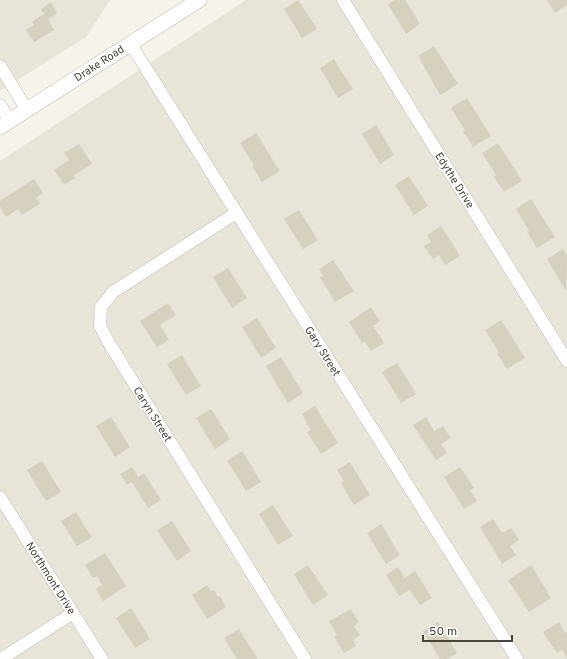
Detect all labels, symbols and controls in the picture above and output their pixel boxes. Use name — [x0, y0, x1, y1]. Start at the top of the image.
street label: Drake Road — [72, 42, 127, 85]
street label: Edythe Drive — [431, 150, 477, 211]
street label: Gary Street — [301, 324, 343, 379]
street label: Caryn Street — [130, 384, 175, 445]
street label: Northmont Drive — [22, 540, 78, 618]
scale bar — [423, 617, 512, 643]
text: 50 m — [429, 624, 457, 640]

